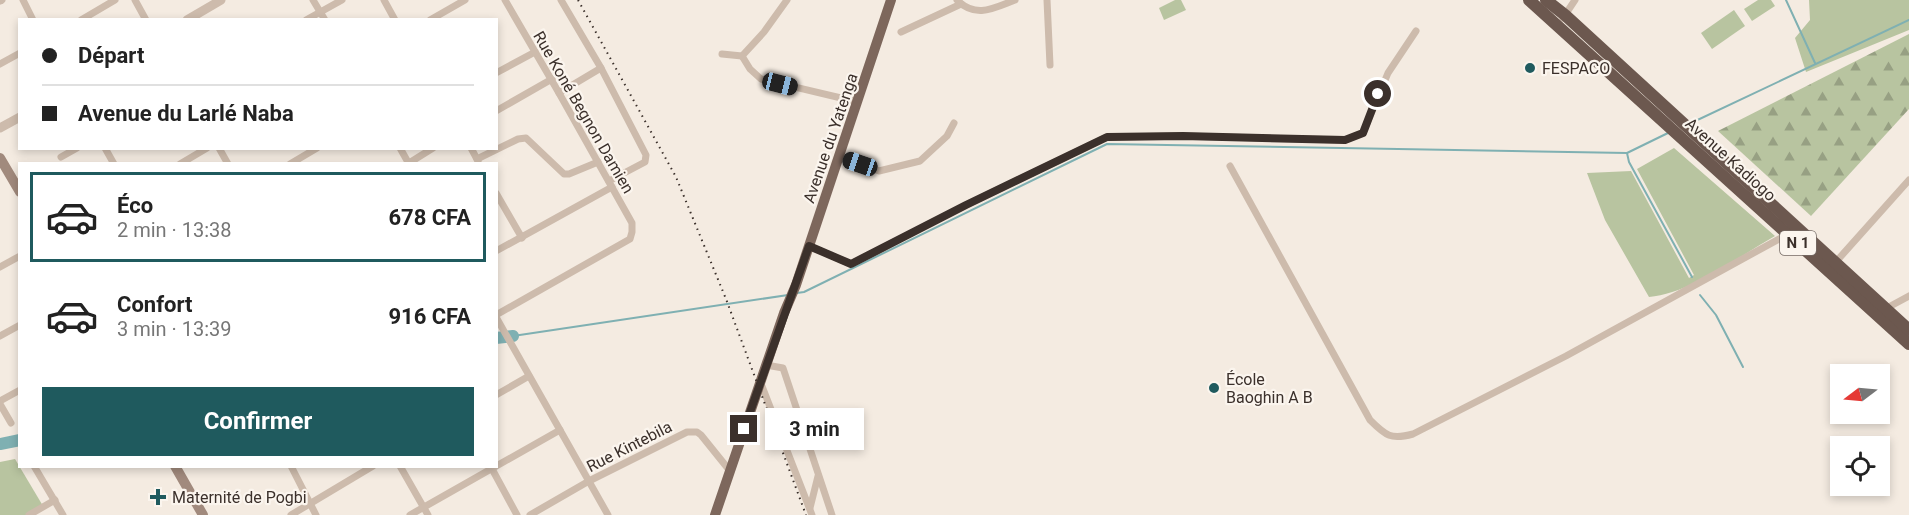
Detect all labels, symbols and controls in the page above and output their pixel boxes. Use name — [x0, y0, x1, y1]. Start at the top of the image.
street label: Rue Koné Begnon Damien — [529, 28, 638, 197]
text: Départ — [78, 43, 144, 68]
place label: FESPACO — [1542, 59, 1610, 78]
marker: FESPACO — [1523, 61, 1537, 75]
car — [760, 71, 800, 97]
street label: Avenue du Yatenga — [799, 71, 862, 206]
route start — [1364, 80, 1391, 107]
text: Avenue du Larlé Naba — [78, 101, 294, 126]
street label: Avenue Kadiogo — [1682, 114, 1780, 205]
car — [840, 150, 880, 178]
icon: car — [45, 190, 99, 244]
text: Éco — [117, 193, 153, 218]
text: 678 CFA — [388, 205, 471, 230]
text: 2 min · 13:38 — [117, 218, 232, 242]
road number: N 1 — [1780, 231, 1816, 255]
icon: car — [45, 289, 99, 343]
text: Confort — [117, 292, 192, 317]
text: 916 CFA — [388, 304, 471, 329]
text: 3 min · 13:39 — [117, 317, 232, 341]
north arrow — [1830, 364, 1890, 424]
map controls — [1830, 364, 1890, 496]
place label: École Baoghin A B — [1226, 370, 1313, 407]
marker: École Baoghin A B — [1207, 381, 1221, 395]
button: Confirmer — [42, 387, 474, 456]
callout: 3 min — [765, 408, 864, 450]
route end — [730, 415, 757, 442]
street label: Rue Kintebila — [583, 417, 675, 476]
text: 3 min — [789, 417, 840, 441]
button: locate — [1830, 436, 1890, 496]
marker: Maternité de Pogbi — [149, 488, 167, 506]
place label: Maternité de Pogbi — [172, 488, 307, 507]

